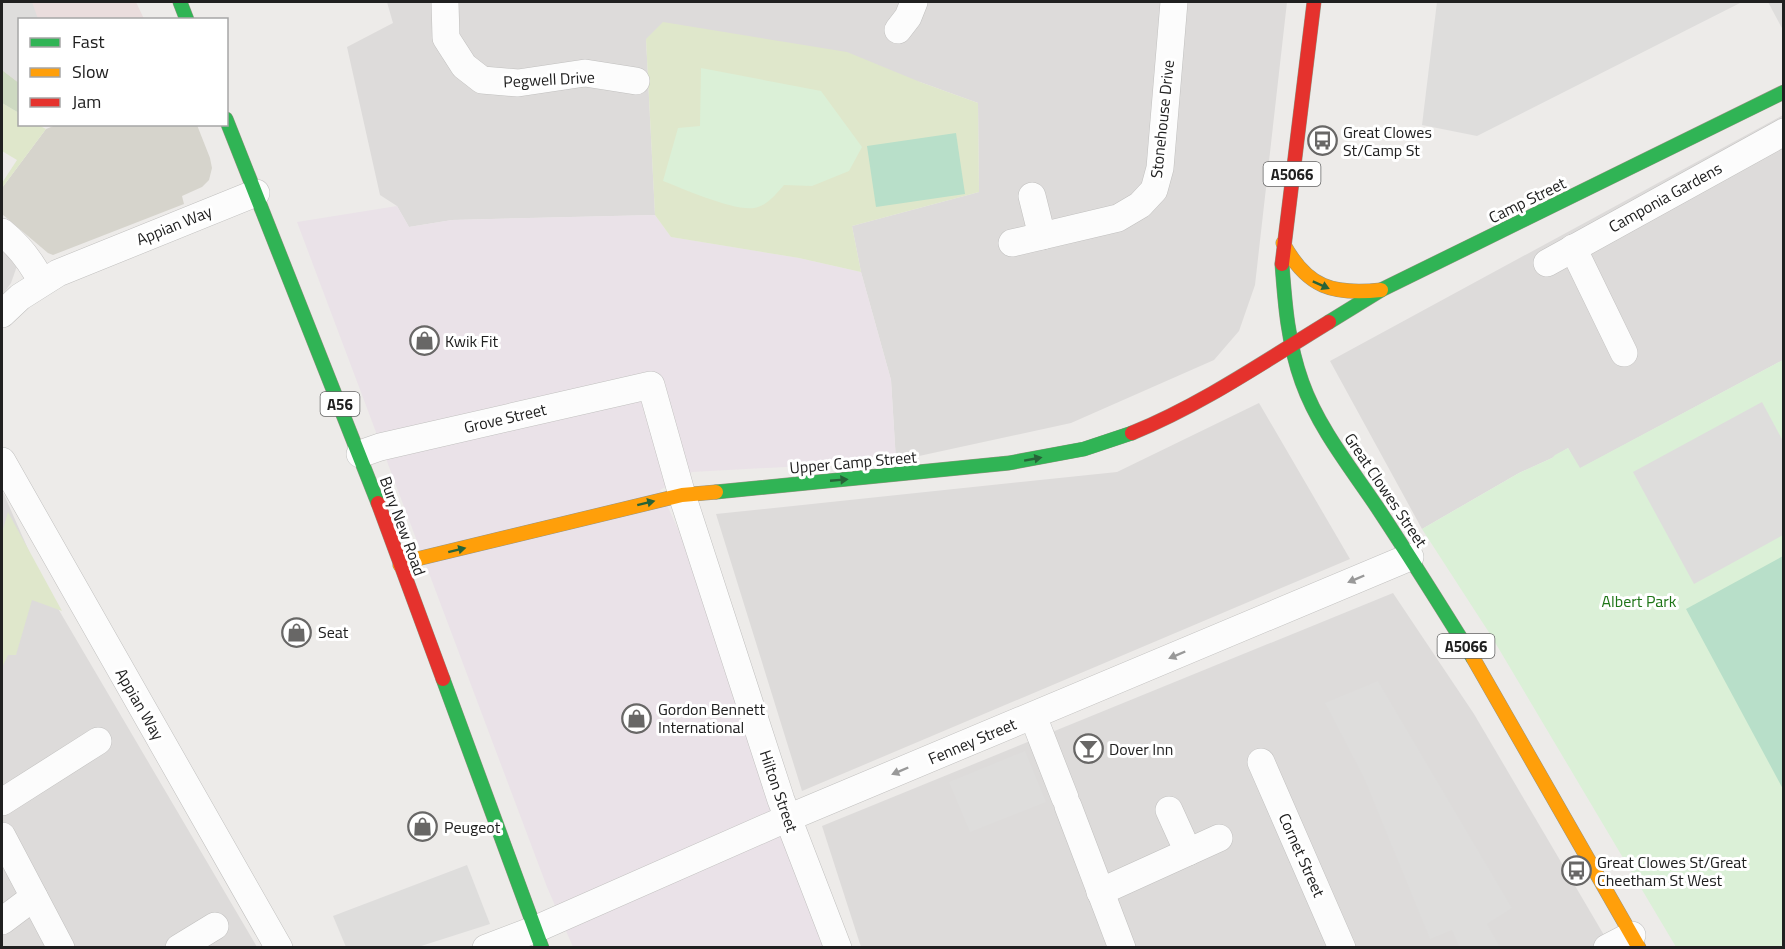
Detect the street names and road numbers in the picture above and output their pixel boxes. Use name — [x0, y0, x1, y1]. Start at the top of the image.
street label: Stonehouse Drive — [1144, 59, 1180, 179]
street label: Pegwell Drive — [503, 65, 595, 93]
street label: Camponia Gardens — [1604, 156, 1726, 238]
road number: A5066 — [1264, 162, 1320, 186]
street label: Camp Street — [1484, 171, 1570, 229]
street label: Appian Way — [133, 199, 216, 251]
road number: A56 — [320, 392, 360, 416]
street label: Grove Street — [461, 397, 549, 439]
street label: Great Clowes Street — [1339, 428, 1434, 552]
street label: Upper Camp Street — [788, 444, 918, 480]
street label: Bury New Road — [374, 473, 432, 579]
road number: A5066 — [1438, 634, 1494, 658]
street label: Appian Way — [110, 664, 170, 745]
street label: Fenney Street — [924, 711, 1020, 770]
street label: Hilton Street — [754, 747, 804, 836]
street label: Cornet Street — [1273, 809, 1331, 901]

